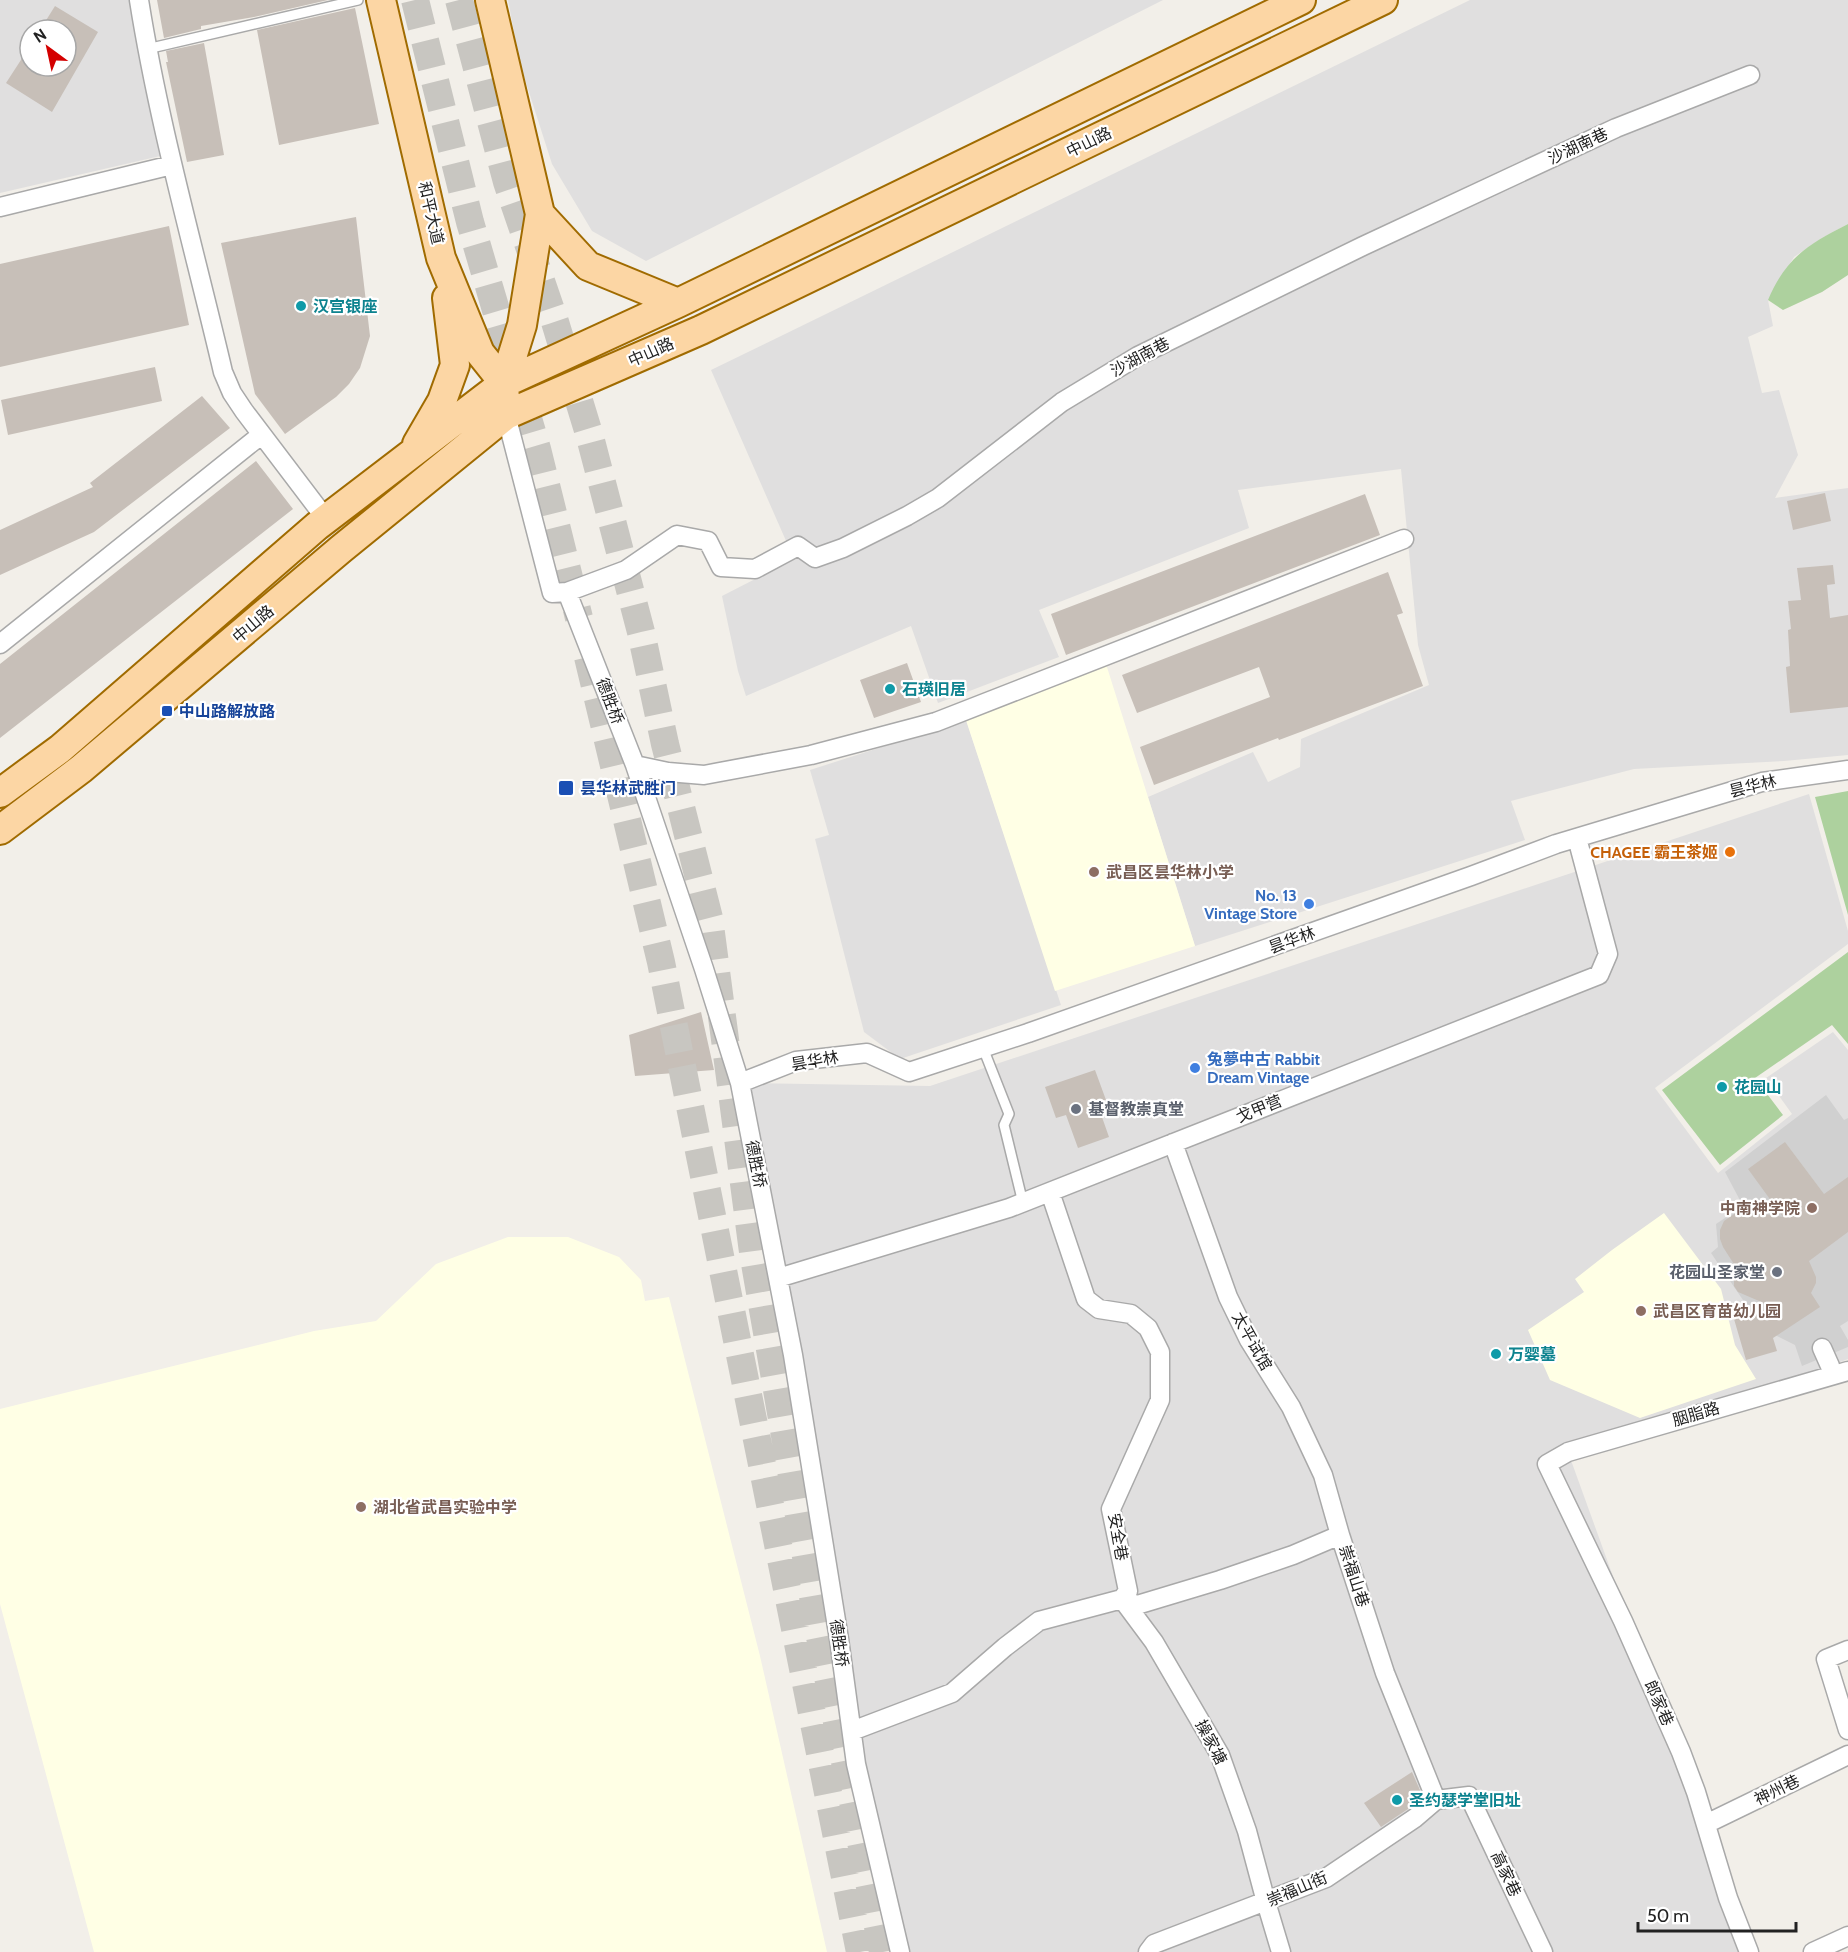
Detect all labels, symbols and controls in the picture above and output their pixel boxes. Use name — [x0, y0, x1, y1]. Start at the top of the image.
north arrow — [18, 18, 78, 78]
text: N — [30, 25, 50, 47]
street label: 中山路 — [1063, 123, 1115, 161]
street label: 沙湖南巷 — [1545, 124, 1611, 168]
street label: 和平大道 — [415, 180, 447, 246]
place label: 汉宫银座 — [313, 297, 377, 316]
marker: 汉宫银座 — [294, 299, 308, 313]
street label: 中山路 — [625, 334, 677, 370]
street label: 沙湖南巷 — [1107, 334, 1173, 380]
street label: 中山路 — [229, 601, 277, 647]
street label: 德胜桥 — [593, 675, 627, 727]
place label: 石瑛旧居 — [902, 680, 966, 699]
marker: 石瑛旧居 — [883, 682, 897, 696]
place label: 中山路解放路 — [179, 702, 275, 721]
marker: 中山路解放路 — [160, 704, 174, 718]
street label: 昙华林 — [1727, 771, 1779, 801]
marker: 昙华林武胜门 — [557, 779, 575, 797]
place label: 昙华林武胜门 — [580, 779, 676, 798]
place label: CHAGEE 霸王茶姬 — [1590, 843, 1718, 862]
marker: CHAGEE 霸王茶姬 — [1723, 845, 1737, 859]
place label: 武昌区昙华林小学 — [1106, 863, 1234, 882]
marker: 武昌区昙华林小学 — [1087, 865, 1101, 879]
place label: No. 13 Vintage Store — [1204, 886, 1297, 923]
marker: No. 13 Vintage Store — [1302, 897, 1316, 911]
street label: 昙华林 — [1266, 923, 1318, 957]
street label: 昙华林 — [790, 1047, 840, 1075]
place label: 兔夢中古 Rabbit Dream Vintage — [1207, 1050, 1321, 1087]
marker: 兔夢中古 Rabbit Dream Vintage — [1188, 1061, 1202, 1075]
place label: 花园山 — [1734, 1078, 1782, 1097]
marker: 花园山 — [1715, 1080, 1729, 1094]
street label: 戈甲营 — [1233, 1091, 1285, 1127]
place label: 基督教崇真堂 — [1088, 1100, 1184, 1119]
marker: 基督教崇真堂 — [1069, 1102, 1083, 1116]
street label: 德胜桥 — [742, 1139, 770, 1189]
place label: 中南神学院 — [1720, 1199, 1800, 1218]
marker: 中南神学院 — [1805, 1201, 1819, 1215]
place label: 花园山圣家堂 — [1669, 1263, 1765, 1282]
marker: 花园山圣家堂 — [1770, 1265, 1784, 1279]
place label: 武昌区育苗幼儿园 — [1653, 1302, 1781, 1321]
marker: 武昌区育苗幼儿园 — [1634, 1304, 1648, 1318]
street label: 太平试馆 — [1228, 1308, 1276, 1374]
place label: 万婴墓 — [1508, 1345, 1556, 1364]
marker: 万婴墓 — [1489, 1347, 1503, 1361]
street label: 胭脂路 — [1670, 1398, 1722, 1430]
place label: 湖北省武昌实验中学 — [373, 1498, 517, 1517]
marker: 湖北省武昌实验中学 — [354, 1500, 368, 1514]
street label: 安全巷 — [1104, 1512, 1132, 1562]
street label: 崇福山巷 — [1335, 1543, 1373, 1609]
street label: 德胜桥 — [826, 1618, 852, 1668]
street label: 郎家巷 — [1641, 1677, 1677, 1729]
street label: 操家塘 — [1191, 1716, 1231, 1768]
street label: 神州巷 — [1751, 1771, 1803, 1809]
place label: 圣约瑟学堂旧址 — [1409, 1791, 1521, 1810]
marker: 圣约瑟学堂旧址 — [1390, 1793, 1404, 1807]
street label: 高家巷 — [1487, 1848, 1525, 1900]
street label: 崇福山街 — [1264, 1868, 1330, 1910]
scale bar — [1638, 1895, 1796, 1933]
text: 50 m — [1647, 1905, 1689, 1927]

